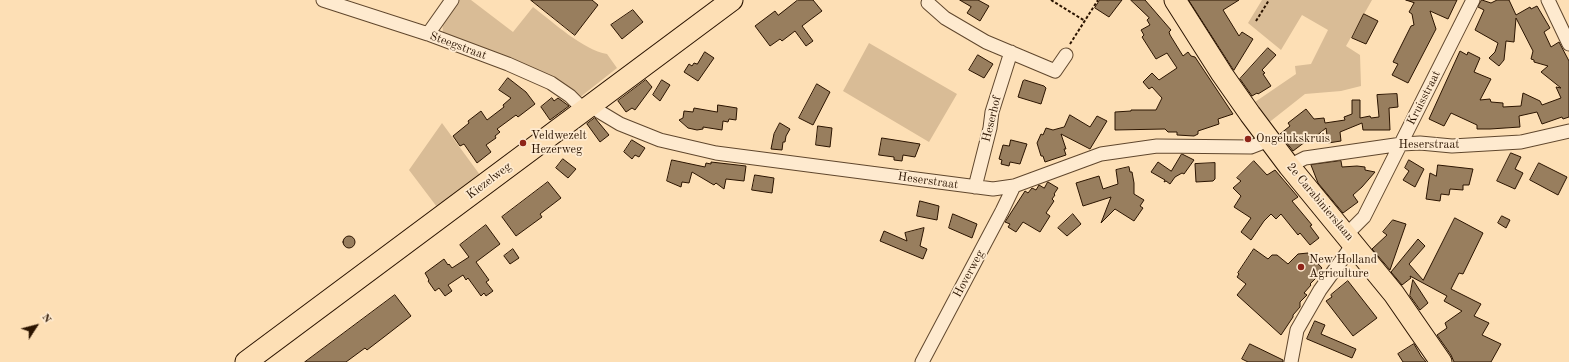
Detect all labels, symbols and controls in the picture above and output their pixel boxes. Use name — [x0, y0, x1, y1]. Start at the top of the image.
street label: Steegstraat — [428, 29, 488, 63]
street label: Kruisstraat — [1404, 68, 1444, 128]
street label: Heserhof — [979, 94, 1005, 144]
place label: Veldwezelt Hezerweg — [531, 129, 587, 157]
place label: Ongelukskruis — [1256, 132, 1330, 146]
marker: Ongelukskruis — [1243, 134, 1253, 144]
marker: Veldwezelt Hezerweg — [518, 138, 528, 148]
street label: Heserstraat — [1398, 138, 1460, 152]
street label: Kiezelweg — [464, 159, 514, 203]
street label: 2e Carabinierslaan — [1283, 160, 1357, 244]
street label: Heserstraat — [897, 170, 959, 192]
street label: Hoverweg — [950, 248, 988, 300]
place label: New Holland Agriculture — [1309, 253, 1377, 281]
marker: New Holland Agriculture — [1296, 262, 1306, 272]
north arrow — [16, 306, 56, 346]
text: N — [39, 312, 53, 325]

